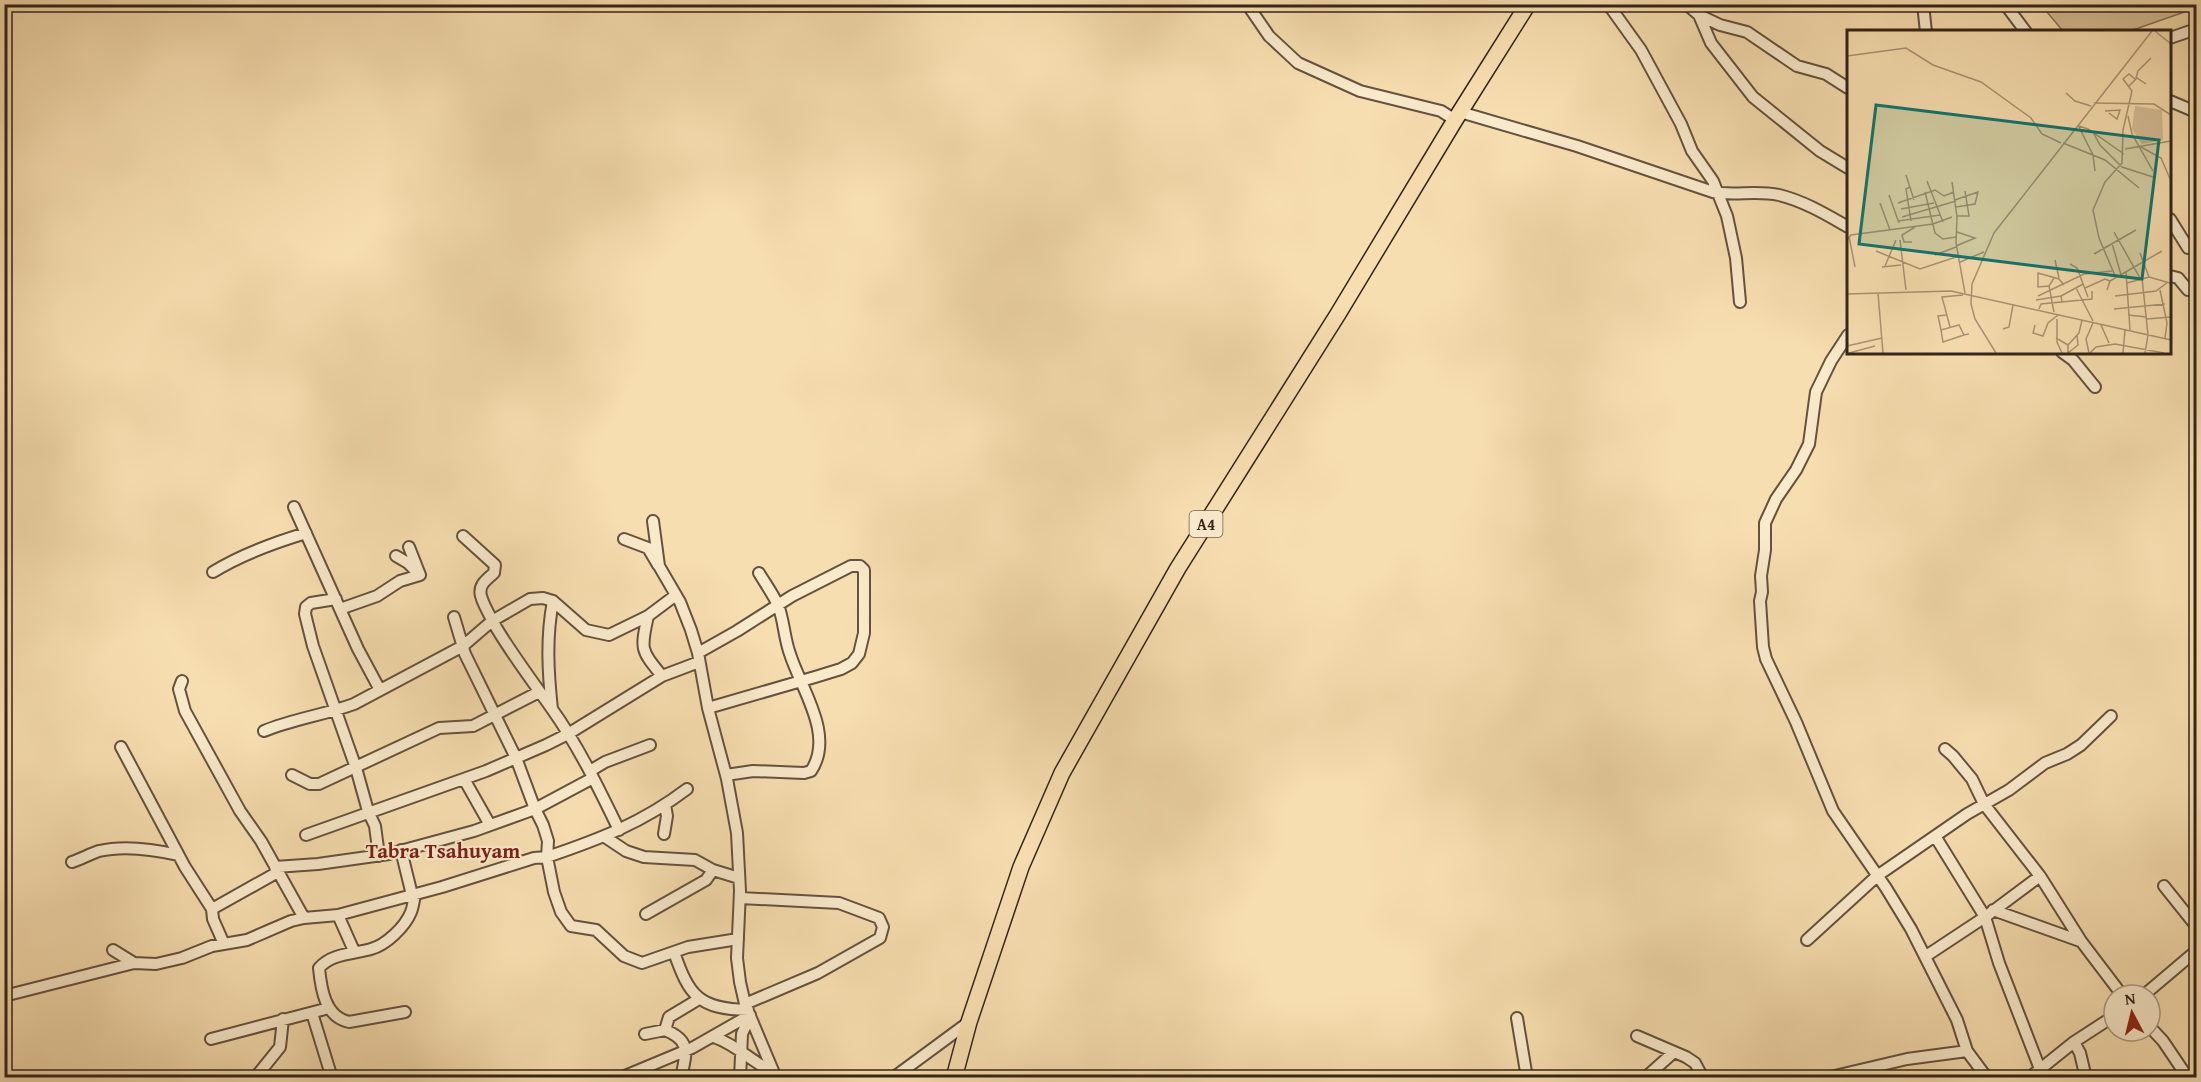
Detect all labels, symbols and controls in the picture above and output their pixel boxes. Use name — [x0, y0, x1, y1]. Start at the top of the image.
inset map — [1847, 30, 2171, 354]
road number: A4 — [1190, 511, 1222, 537]
district label: Tabra Tsahuyam — [366, 835, 520, 866]
north arrow — [2102, 983, 2162, 1043]
text: N — [2123, 986, 2137, 1011]

